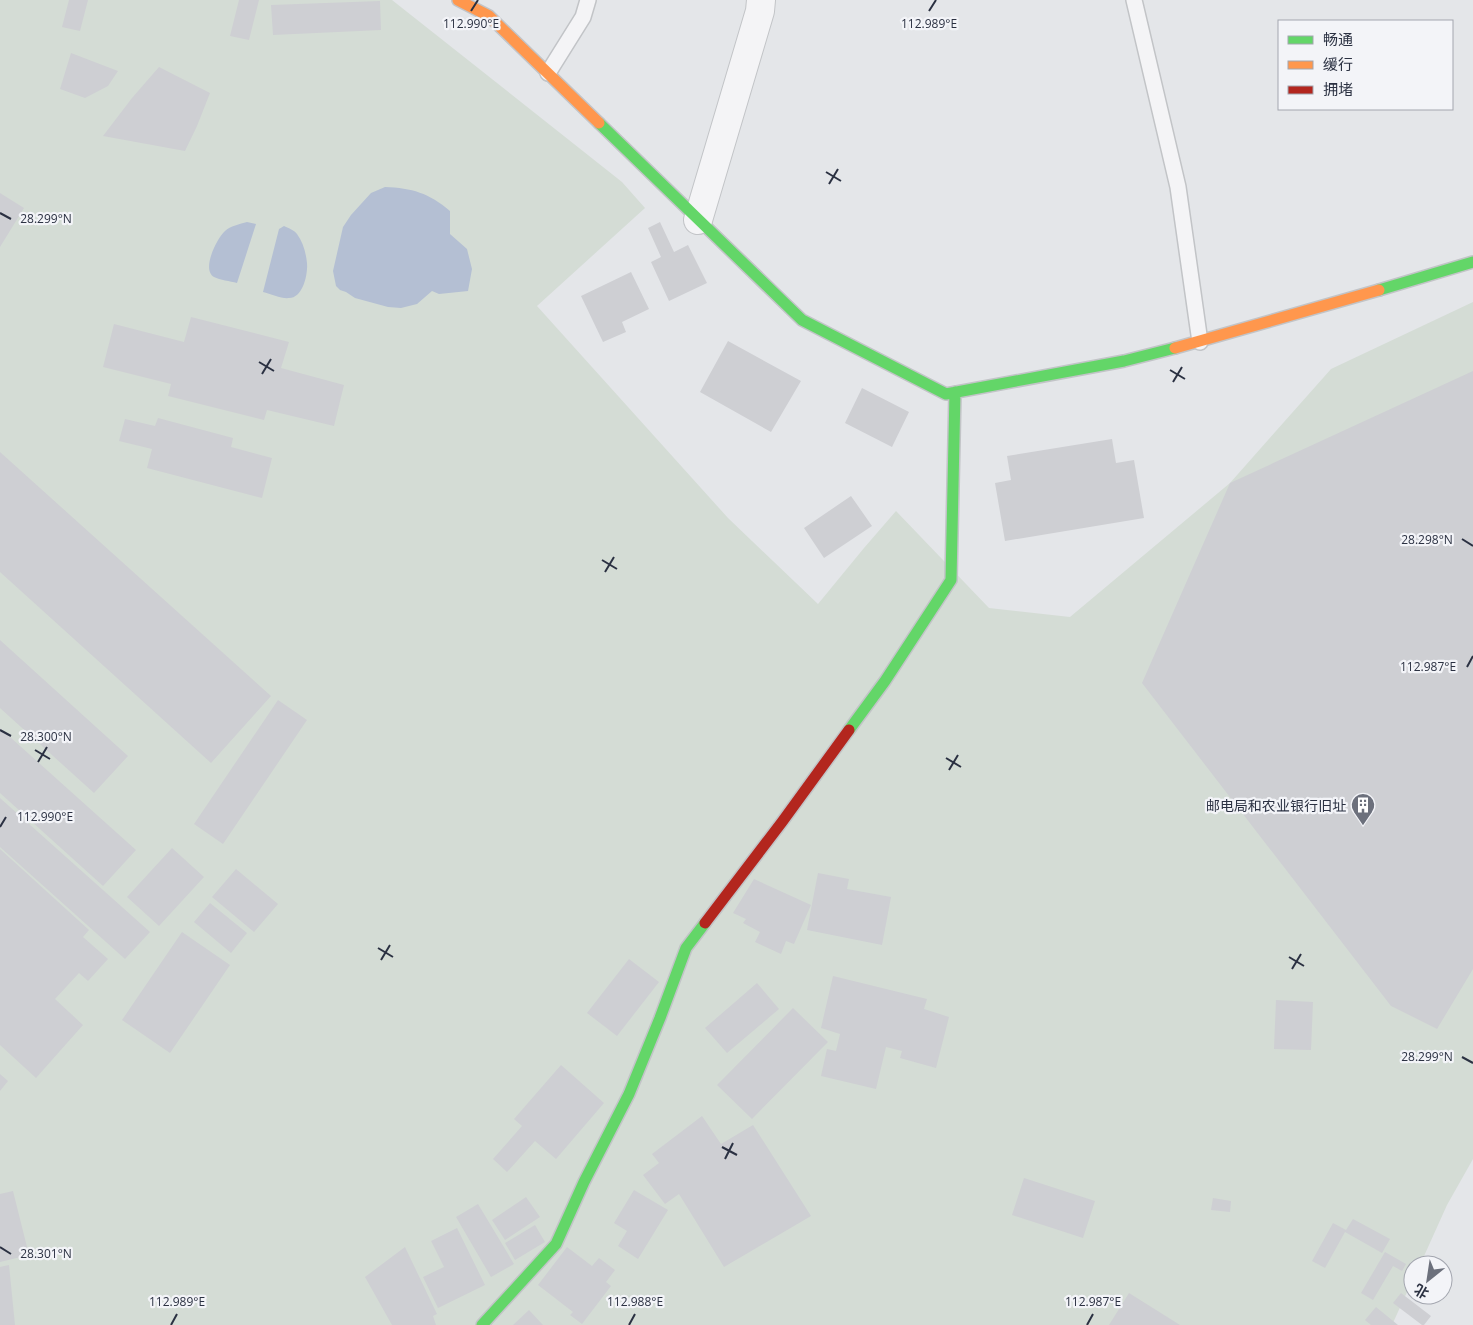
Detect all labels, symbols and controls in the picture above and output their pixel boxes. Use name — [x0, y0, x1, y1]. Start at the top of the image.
text: 112.990°E — [443, 15, 499, 32]
text: 112.989°E — [901, 15, 957, 32]
legend — [1278, 20, 1453, 110]
text: 畅通 — [1323, 29, 1353, 49]
text: 缓行 — [1323, 54, 1353, 74]
text: 拥堵 — [1323, 79, 1353, 99]
text: 28.299°N — [20, 210, 72, 227]
text: 28.298°N — [1401, 531, 1453, 548]
text: 112.987°E — [1400, 658, 1456, 675]
text: 28.300°N — [20, 728, 72, 745]
building icon: 邮电局和农业银行旧址 — [1350, 792, 1376, 826]
place label: 邮电局和农业银行旧址 — [1206, 796, 1346, 815]
text: 112.990°E — [17, 808, 73, 825]
text: 28.299°N — [1401, 1048, 1453, 1065]
text: 28.301°N — [20, 1245, 72, 1262]
north arrow — [1403, 1255, 1453, 1305]
text: 北 — [1410, 1280, 1432, 1303]
text: 112.989°E — [149, 1293, 205, 1310]
text: 112.988°E — [607, 1293, 663, 1310]
text: 112.987°E — [1065, 1293, 1121, 1310]

